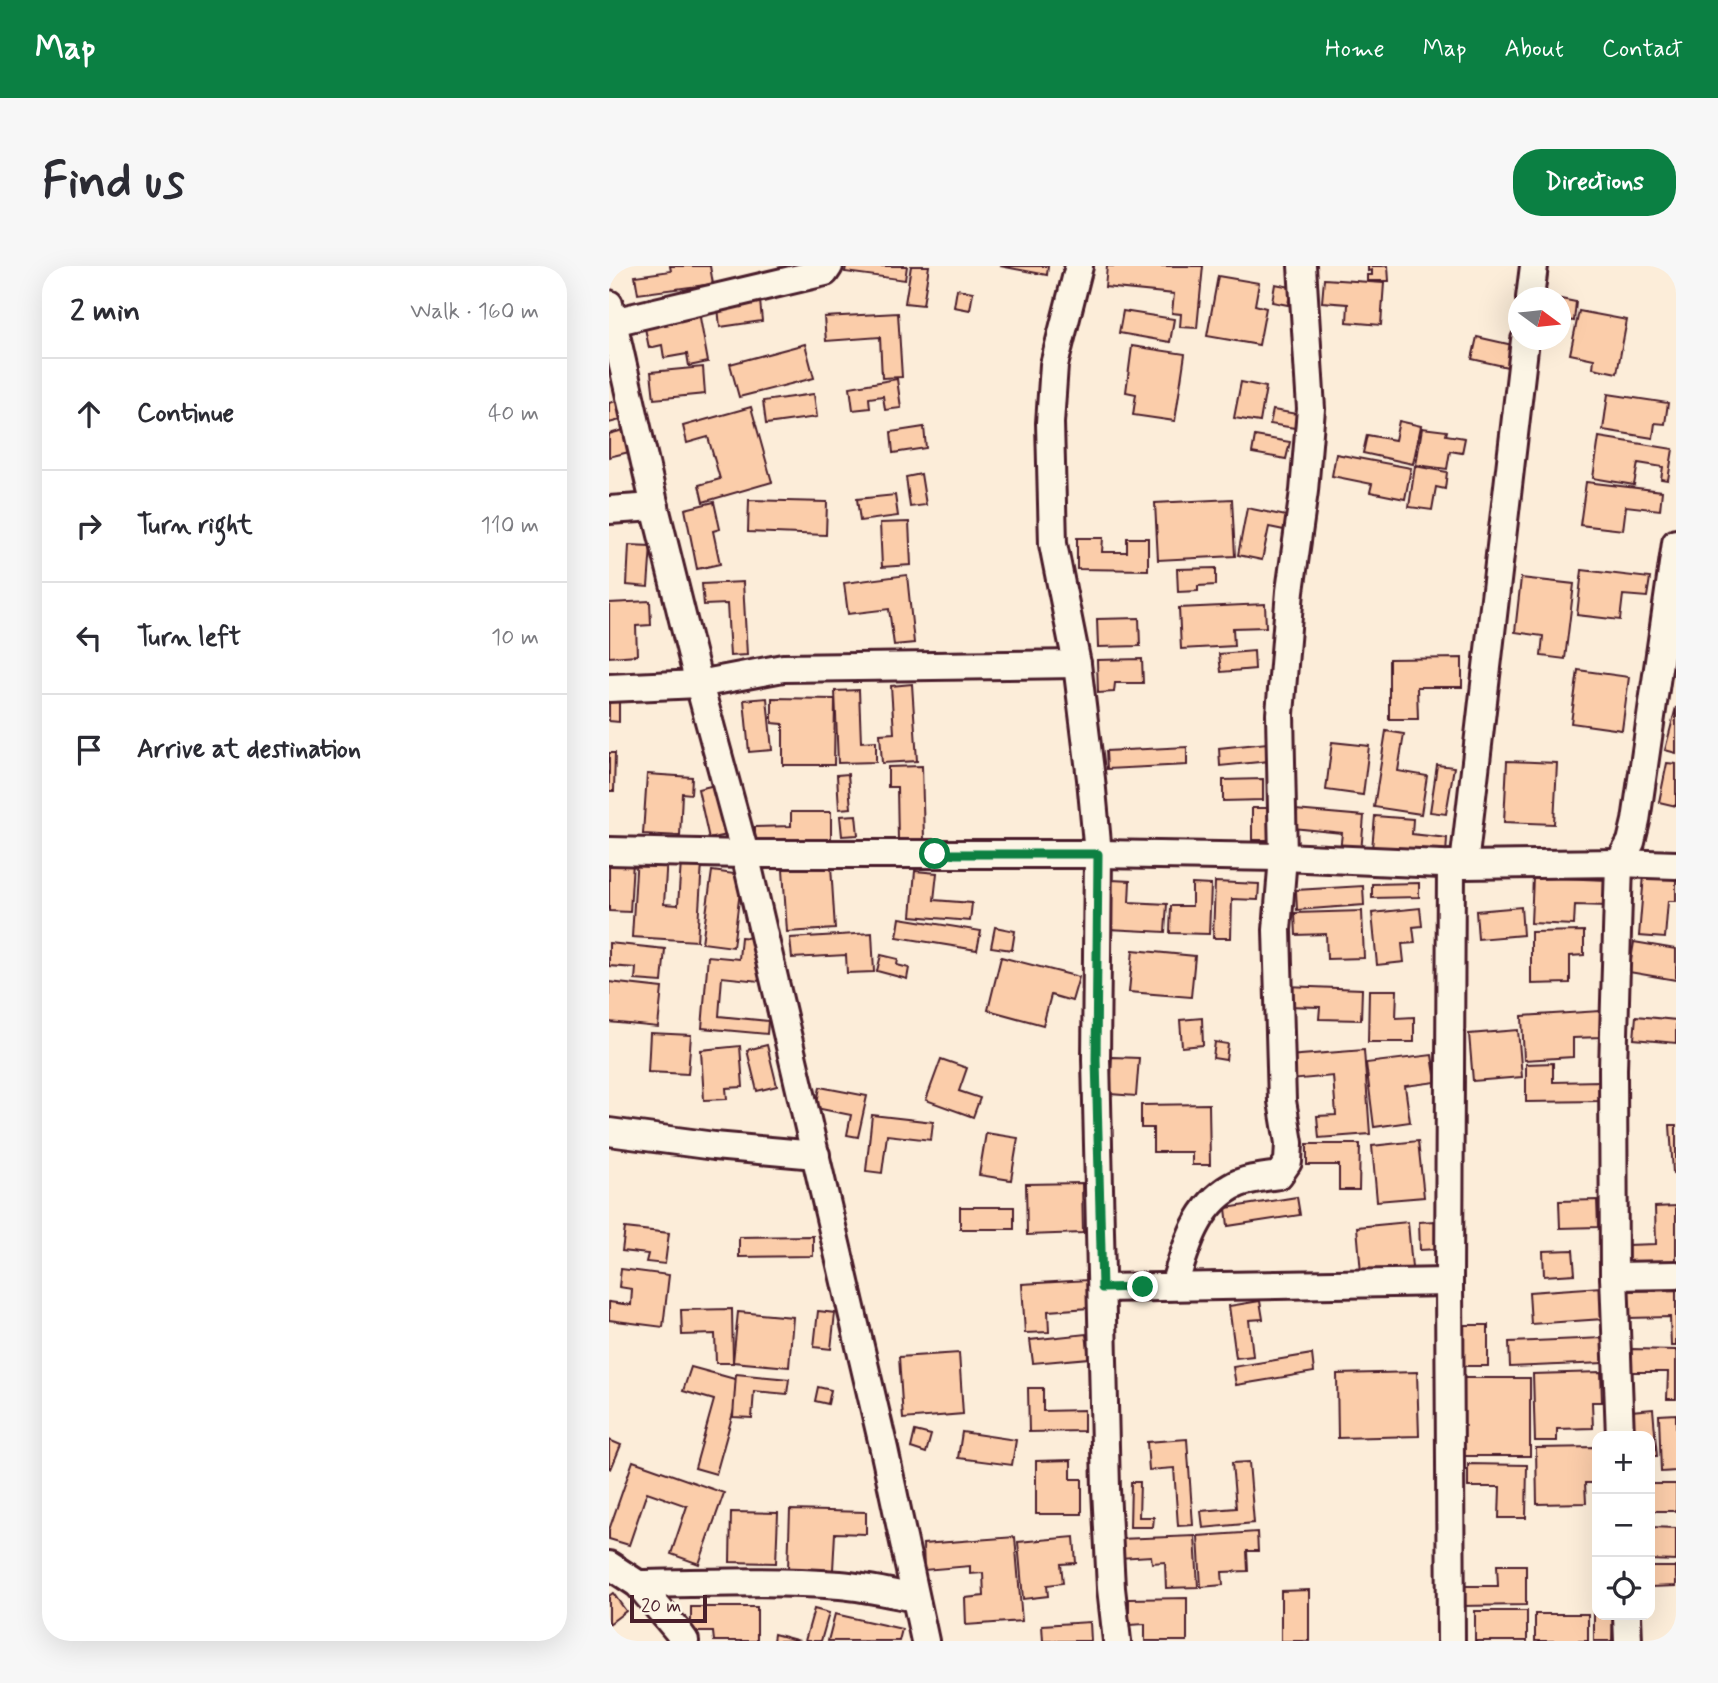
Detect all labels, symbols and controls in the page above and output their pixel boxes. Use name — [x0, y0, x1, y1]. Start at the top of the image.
text: Map — [35, 27, 95, 71]
text: Home — [1325, 34, 1385, 65]
text: Map — [1423, 34, 1467, 65]
text: About — [1505, 34, 1564, 65]
text: Contact — [1602, 34, 1683, 65]
button: Directions — [1513, 149, 1676, 216]
text: Find us — [42, 150, 185, 215]
north arrow — [1508, 287, 1571, 350]
text: 2 min — [70, 292, 140, 331]
text: Walk · 160 m — [410, 297, 539, 327]
icon: ahead — [70, 395, 108, 433]
text: Continue — [137, 397, 234, 431]
text: 40 m — [488, 399, 539, 429]
icon: right — [70, 507, 108, 545]
text: Turn right — [137, 509, 253, 543]
text: 110 m — [480, 511, 539, 541]
icon: left — [70, 619, 108, 657]
text: Turn left — [137, 621, 241, 655]
text: 10 m — [491, 623, 539, 653]
icon: arrive — [70, 731, 108, 769]
text: Arrive at destination — [137, 733, 361, 767]
route start — [919, 838, 950, 869]
route end — [1127, 1271, 1158, 1302]
map controls — [1592, 1431, 1655, 1620]
button: + — [1592, 1431, 1655, 1494]
button: − — [1592, 1494, 1655, 1557]
button: locate — [1592, 1557, 1655, 1620]
scale bar — [630, 1592, 707, 1624]
text: 20 m — [641, 1594, 681, 1619]

